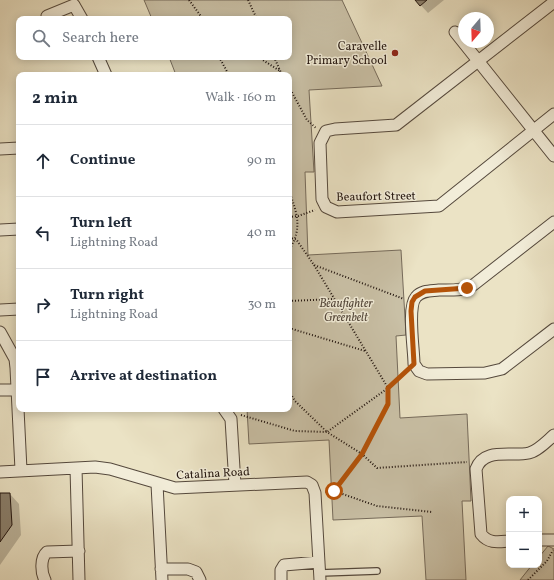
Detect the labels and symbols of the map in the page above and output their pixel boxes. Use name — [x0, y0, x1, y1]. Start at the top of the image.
north arrow — [458, 12, 494, 48]
place label: Caravelle Primary School — [306, 39, 387, 69]
marker: Caravelle Primary School — [390, 48, 400, 58]
street label: Beaufort Street — [336, 188, 416, 206]
route end — [458, 279, 476, 297]
park label: Beaufighter Greenbelt — [319, 296, 373, 326]
street label: Catalina Road — [176, 464, 250, 484]
route start — [325, 482, 343, 500]

